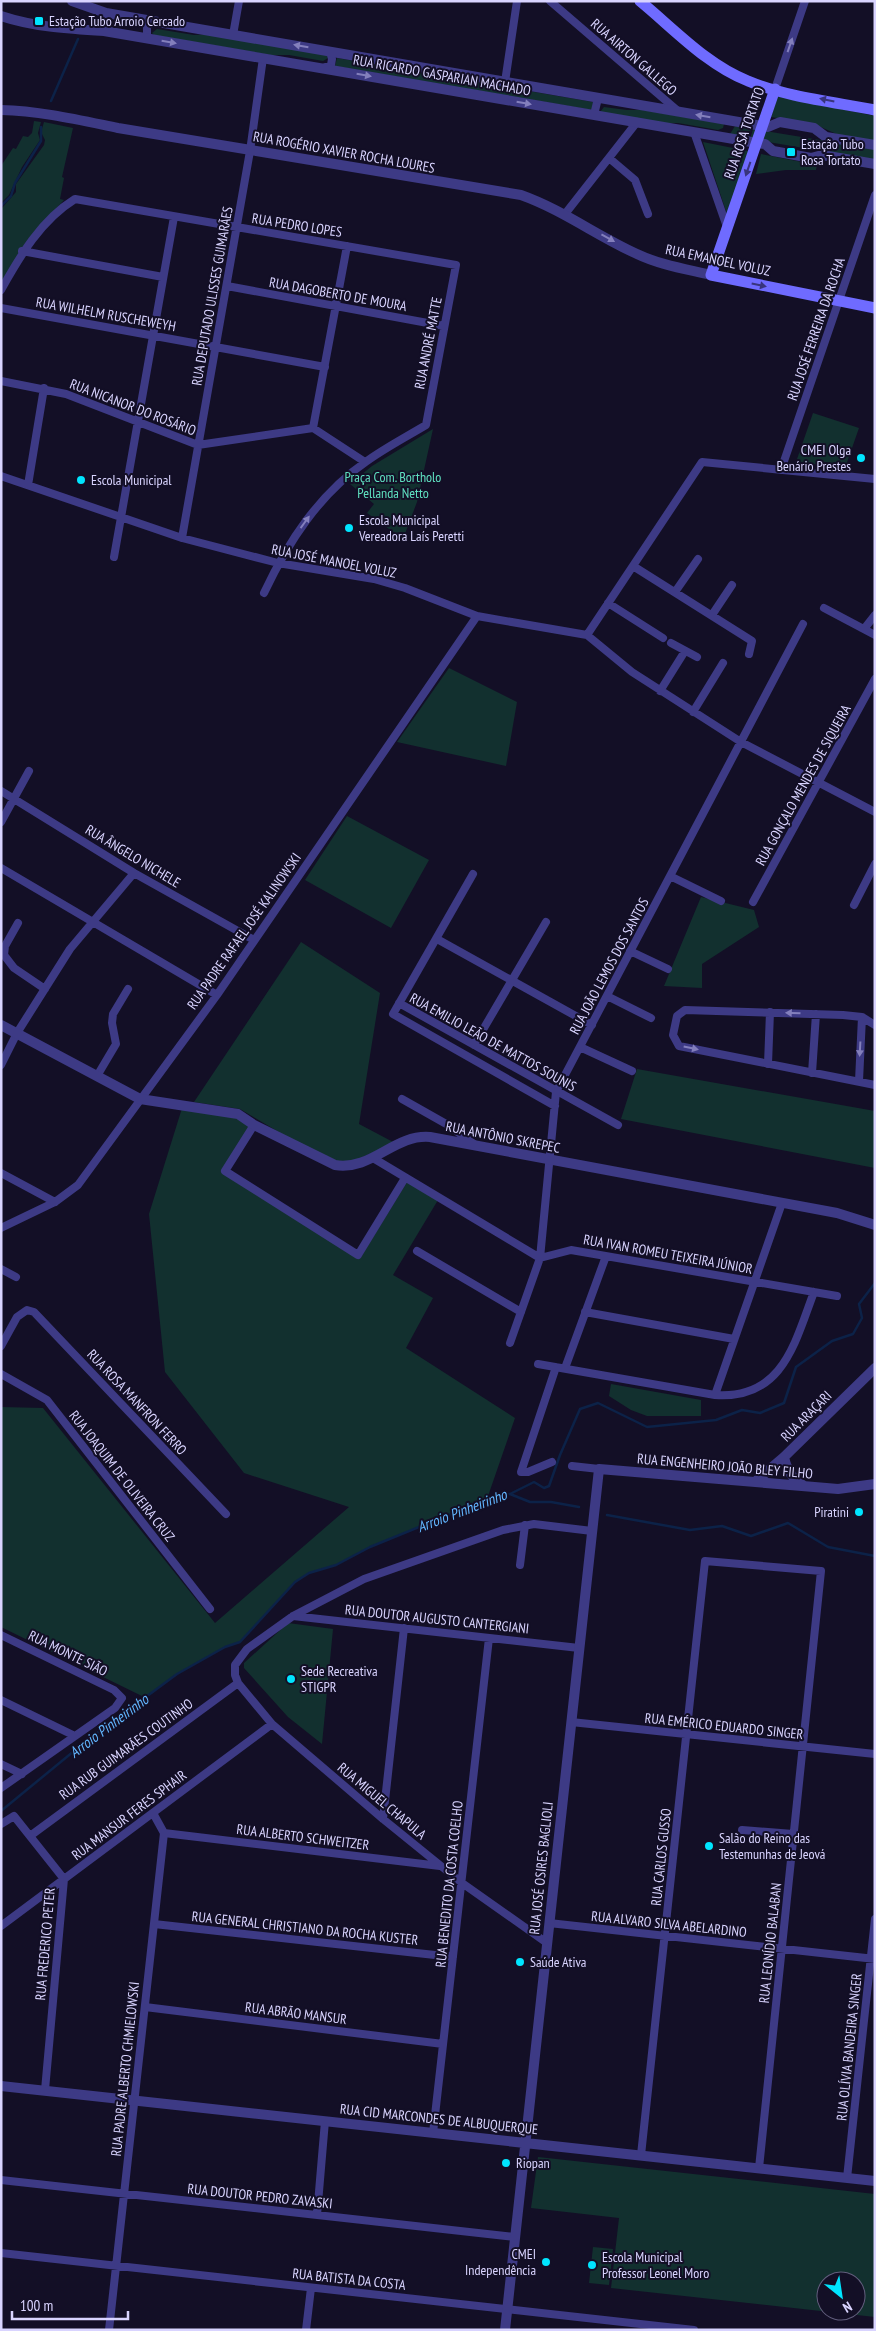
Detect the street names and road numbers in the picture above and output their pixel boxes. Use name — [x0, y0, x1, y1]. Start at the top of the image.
street label: RUA AIRTON GALLEGO — [587, 15, 681, 100]
street label: RUA RICARDO GASPARIAN MACHADO — [352, 50, 533, 100]
street label: RUA ROSA TORTATO — [720, 84, 768, 181]
street label: RUA ROGÉRIO XAVIER ROCHA LOURES — [252, 127, 436, 177]
street label: RUA DEPUTADO ULISSES GUIMARÃES — [187, 205, 237, 387]
street label: RUA PEDRO LOPES — [251, 209, 343, 241]
street label: RUA EMANOEL VOLUZ — [664, 240, 772, 280]
street label: RUA JOSÉ FERREIRA DA ROCHA — [783, 255, 849, 403]
street label: RUA DAGOBERTO DE MOURA — [268, 273, 409, 315]
street label: RUA WILHELM RUSCHEWEYH — [35, 293, 177, 335]
street label: RUA ANDRÉ MATTE — [410, 295, 446, 391]
street label: RUA NICANOR DO ROSÁRIO — [67, 375, 199, 439]
street label: RUA JOSÉ MANOEL VOLUZ — [270, 540, 398, 582]
street label: RUA GONÇALO MENDES DE SIQUEIRA — [751, 701, 855, 869]
street label: RUA ÂNGELO NICHELE — [82, 820, 184, 892]
street label: RUA PADRE RAFAEL JOSÉ KALINOWSKI — [183, 849, 305, 1013]
street label: RUA JOÃO LEMOS DOS SANTOS — [565, 895, 653, 1037]
street label: RUA EMILIO LEÃO DE MATTOS SOUNIS — [407, 989, 579, 1095]
street label: RUA ANTÔNIO SKREPEC — [444, 1117, 562, 1157]
street label: RUA IVAN ROMEU TEIXEIRA JÚNIOR — [582, 1230, 754, 1278]
street label: RUA ROSA MANFRON FERRO — [83, 1345, 191, 1459]
street label: RUA ARAÇARI — [777, 1387, 835, 1445]
street label: RUA JOAQUIM DE OLIVEIRA CRUZ — [65, 1407, 179, 1545]
street label: RUA ENGENHEIRO JOÃO BLEY FILHO — [636, 1449, 814, 1483]
street label: RUA DOUTOR AUGUSTO CANTERGIANI — [344, 1600, 530, 1638]
street label: RUA MONTE SIÃO — [26, 1626, 111, 1680]
street label: RUA RUB GUIMARÃES COUTINHO — [56, 1694, 197, 1804]
street label: RUA EMÉRICO EDUARDO SINGER — [644, 1709, 804, 1743]
street label: RUA MIGUEL CHAPULA — [334, 1759, 430, 1844]
street label: RUA MANSUR FERES SPHAIR — [68, 1766, 190, 1864]
street label: RUA BENEDITO DA COSTA COELHO — [431, 1799, 467, 1968]
street label: RUA JOSÉ OSIRES BAGLIOLI — [525, 1801, 557, 1935]
street label: RUA CARLOS GUSSO — [647, 1807, 675, 1907]
street label: RUA ALBERTO SCHWEITZER — [236, 1820, 371, 1854]
street label: RUA LEONÍDIO BALABAN — [755, 1882, 785, 2004]
street label: RUA FREDERICO PETER — [31, 1887, 59, 2001]
street label: RUA GENERAL CHRISTIANO DA ROCHA KUSTER — [191, 1907, 419, 1949]
street label: RUA ALVARO SILVA ABELARDINO — [590, 1907, 748, 1941]
street label: RUA OLÍVIA BANDEIRA SINGER — [832, 1972, 866, 2122]
street label: RUA PADRE ALBERTO CHMIELOWSKI — [107, 1981, 143, 2157]
street label: RUA ABRÃO MANSUR — [244, 1998, 348, 2028]
street label: RUA CID MARCONDES DE ALBUQUERQUE — [339, 2100, 539, 2138]
street label: RUA DOUTOR PEDRO ZAVASKI — [187, 2179, 333, 2213]
street label: RUA BATISTA DA COSTA — [291, 2264, 407, 2294]

